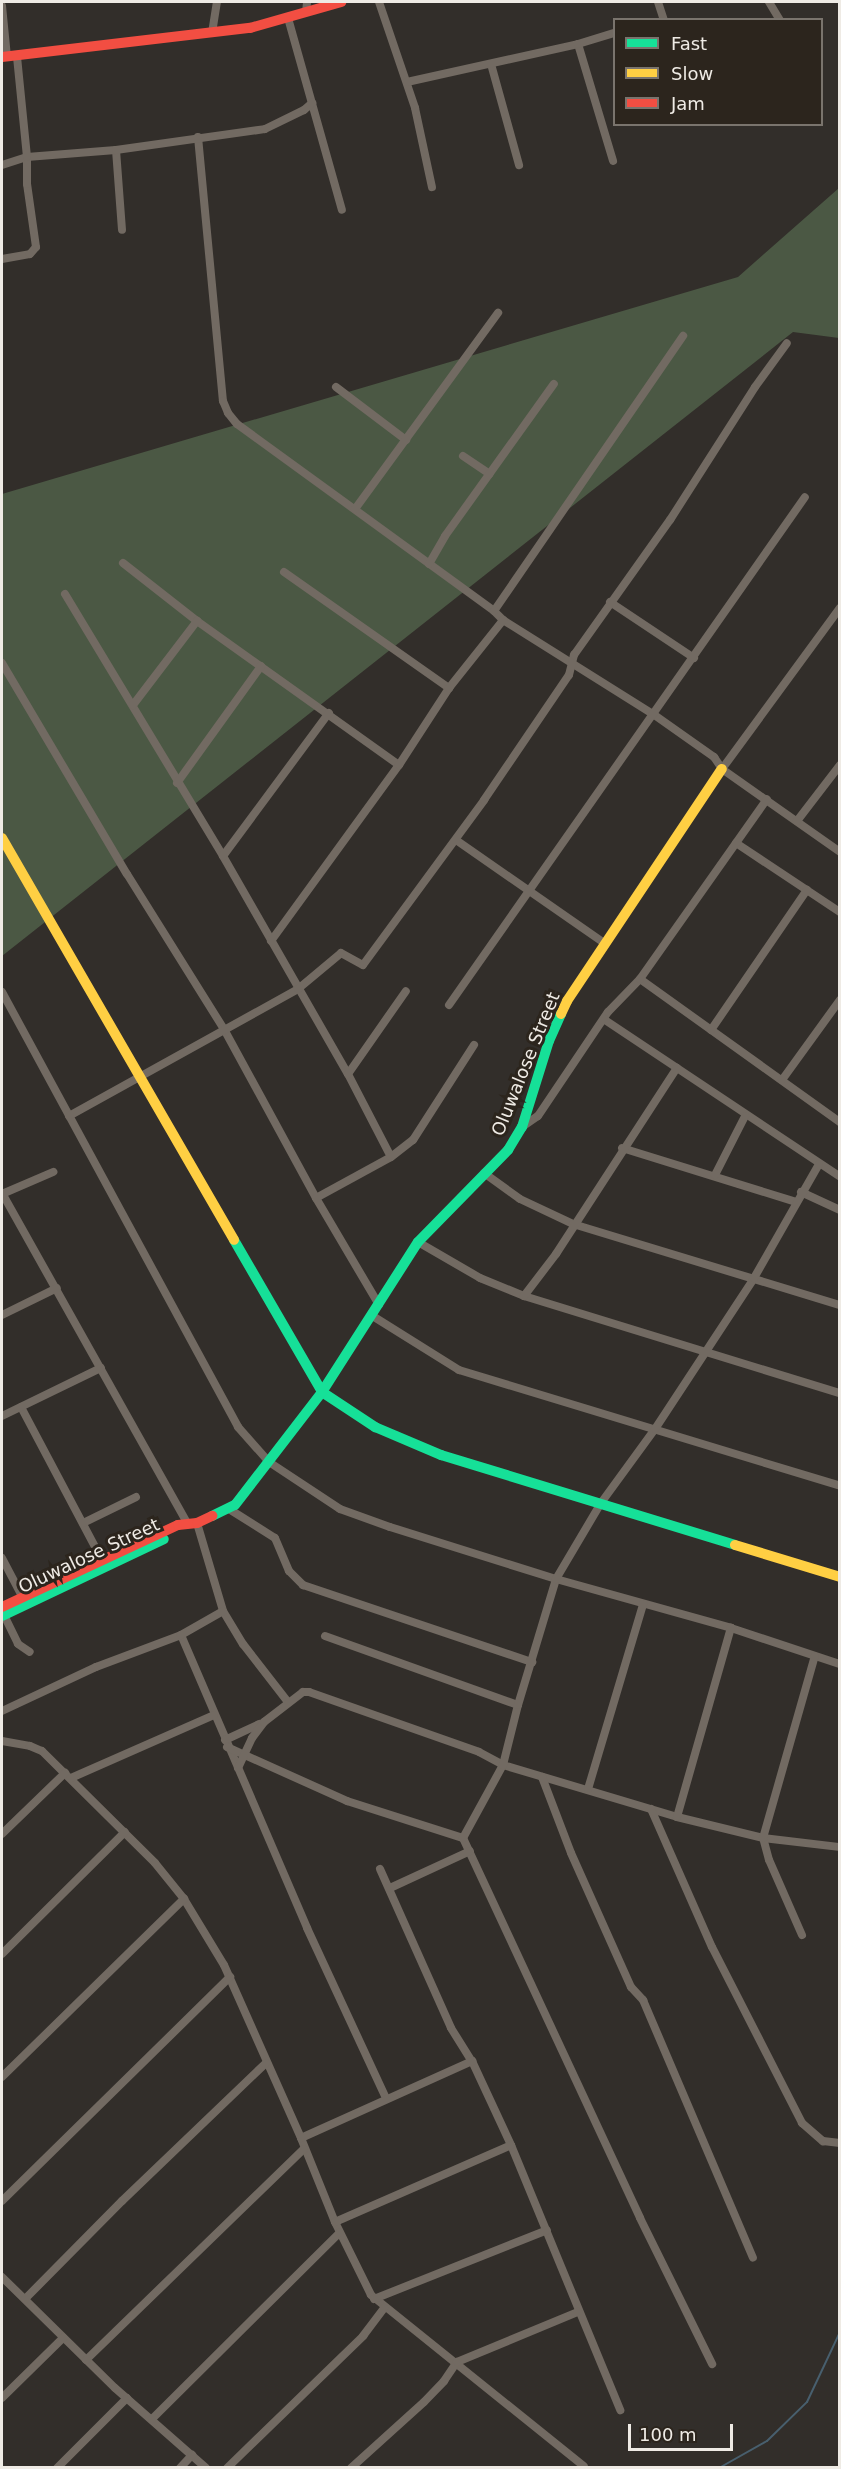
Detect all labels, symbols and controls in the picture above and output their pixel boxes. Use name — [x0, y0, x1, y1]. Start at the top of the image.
legend — [613, 18, 823, 126]
text: Fast — [671, 33, 707, 54]
text: Slow — [671, 63, 713, 84]
text: Jam — [671, 93, 705, 114]
street label: Oluwalose Street — [487, 989, 565, 1139]
street label: Oluwalose Street — [15, 1514, 163, 1598]
scale bar — [631, 2412, 736, 2450]
text: 100 m — [639, 2424, 697, 2445]

